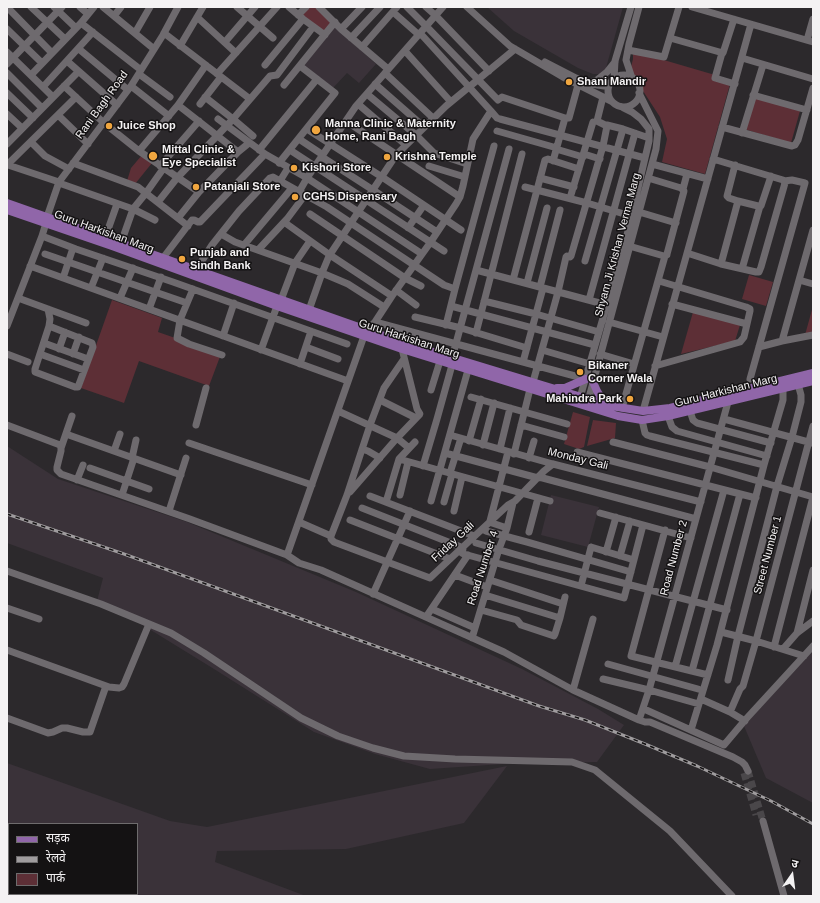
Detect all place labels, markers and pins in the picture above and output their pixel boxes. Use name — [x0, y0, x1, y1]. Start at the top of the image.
place label: Shani Mandir — [577, 75, 646, 89]
marker: Shani Mandir — [564, 77, 574, 87]
place label: Manna Clinic & Maternity Home, Rani Bagh — [325, 117, 456, 143]
place label: Juice Shop — [117, 119, 176, 133]
marker: Juice Shop — [104, 121, 114, 131]
marker: Manna Clinic & Maternity Home, Rani Bagh — [310, 124, 322, 136]
place label: Mittal Clinic & Eye Specialist — [162, 143, 236, 169]
marker: Mittal Clinic & Eye Specialist — [147, 150, 159, 162]
place label: Krishna Temple — [395, 150, 477, 164]
marker: Krishna Temple — [382, 152, 392, 162]
place label: Kishori Store — [302, 161, 371, 175]
marker: Kishori Store — [289, 163, 299, 173]
place label: Patanjali Store — [204, 180, 280, 194]
marker: Patanjali Store — [191, 182, 201, 192]
place label: CGHS Dispensary — [303, 190, 397, 204]
marker: CGHS Dispensary — [290, 192, 300, 202]
place label: Punjab and Sindh Bank — [190, 246, 251, 272]
marker: Punjab and Sindh Bank — [177, 254, 187, 264]
place label: Bikaner Corner Wala — [588, 359, 652, 385]
marker: Bikaner Corner Wala — [575, 367, 585, 377]
place label: Mahindra Park — [546, 392, 622, 406]
marker: Mahindra Park — [625, 394, 635, 404]

